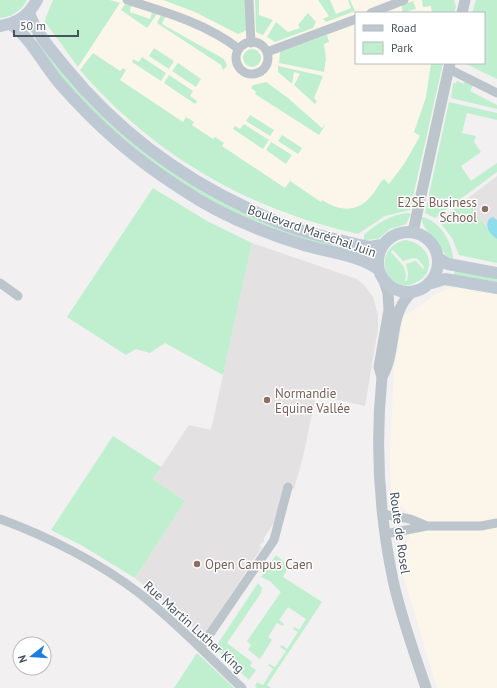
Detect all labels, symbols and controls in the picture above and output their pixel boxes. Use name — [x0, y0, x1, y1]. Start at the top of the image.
scale bar — [14, 12, 78, 38]
legend — [355, 12, 485, 64]
text: 50 m — [20, 18, 46, 33]
text: Road — [391, 20, 416, 35]
text: Park — [391, 40, 413, 55]
place label: E2SE Business School — [397, 194, 477, 226]
street label: Boulevard Maréchal Juin — [245, 201, 379, 261]
marker: E2SE Business School — [480, 204, 490, 214]
place label: Normandie Equine Vallée — [275, 385, 350, 417]
marker: Normandie Equine Vallée — [262, 395, 272, 405]
street label: Route de Rosel — [386, 491, 414, 575]
place label: Open Campus Caen — [205, 556, 313, 573]
marker: Open Campus Caen — [192, 559, 202, 569]
street label: Rue Martin Luther King — [140, 577, 248, 677]
north arrow — [12, 636, 52, 676]
text: N — [15, 653, 30, 664]

